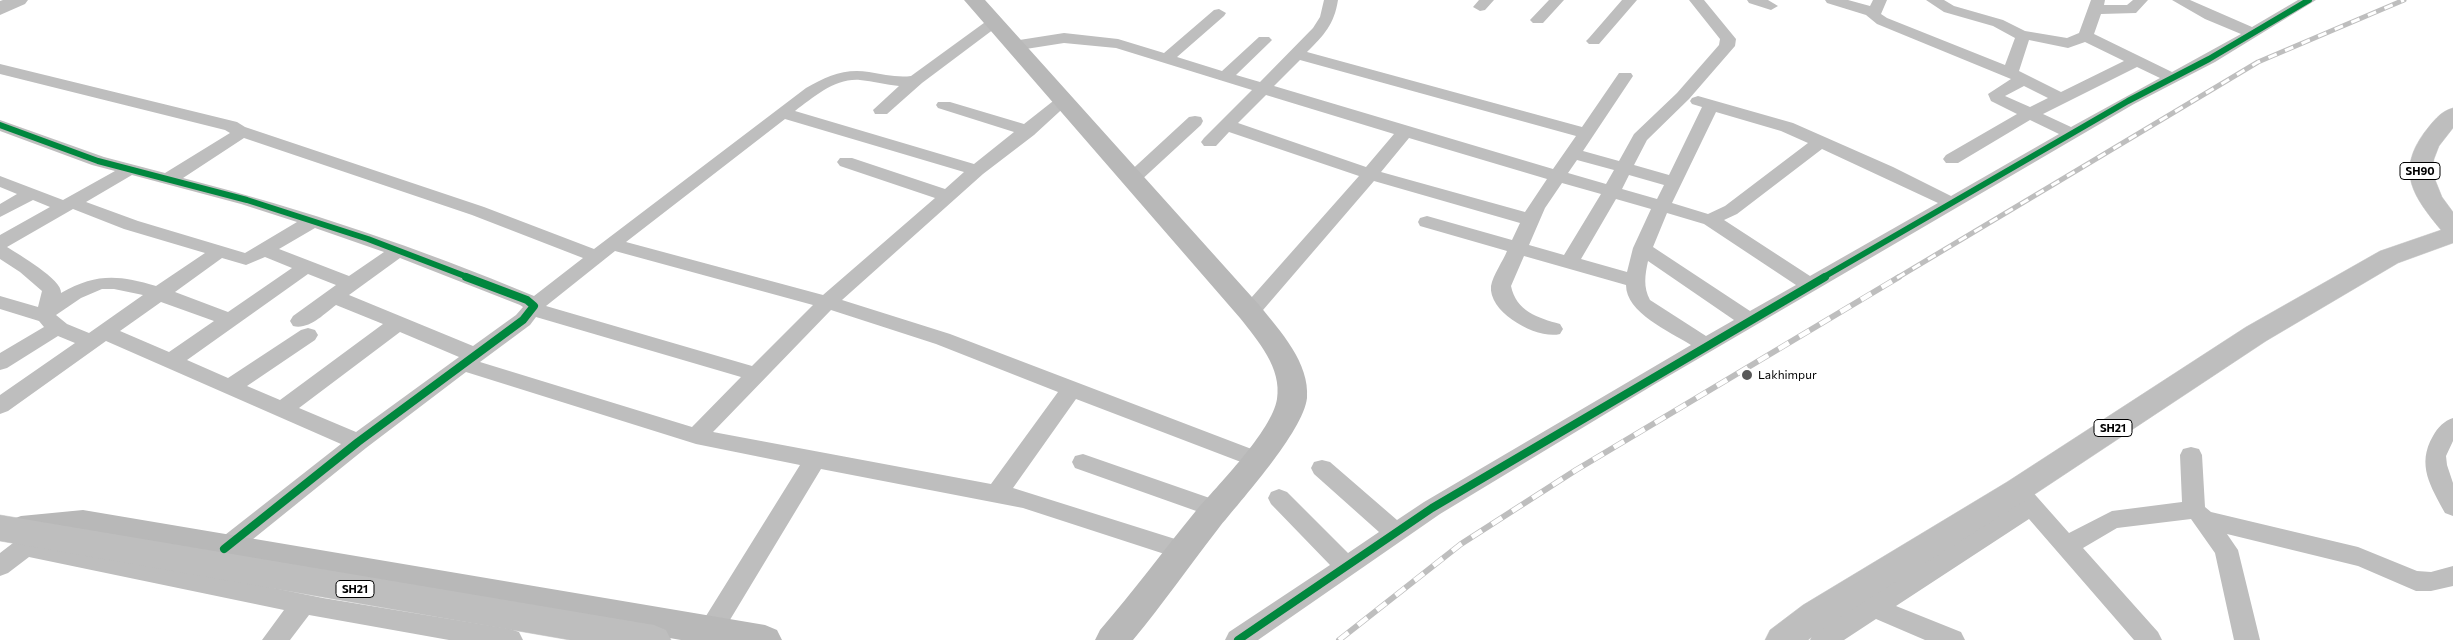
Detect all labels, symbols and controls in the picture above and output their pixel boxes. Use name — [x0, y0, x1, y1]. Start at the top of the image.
road number: SH90 — [2400, 162, 2440, 180]
marker: Lakhimpur — [1740, 368, 1754, 382]
place label: Lakhimpur — [1758, 368, 1817, 382]
road number: SH21 — [2094, 419, 2132, 436]
road number: SH21 — [336, 580, 374, 598]

